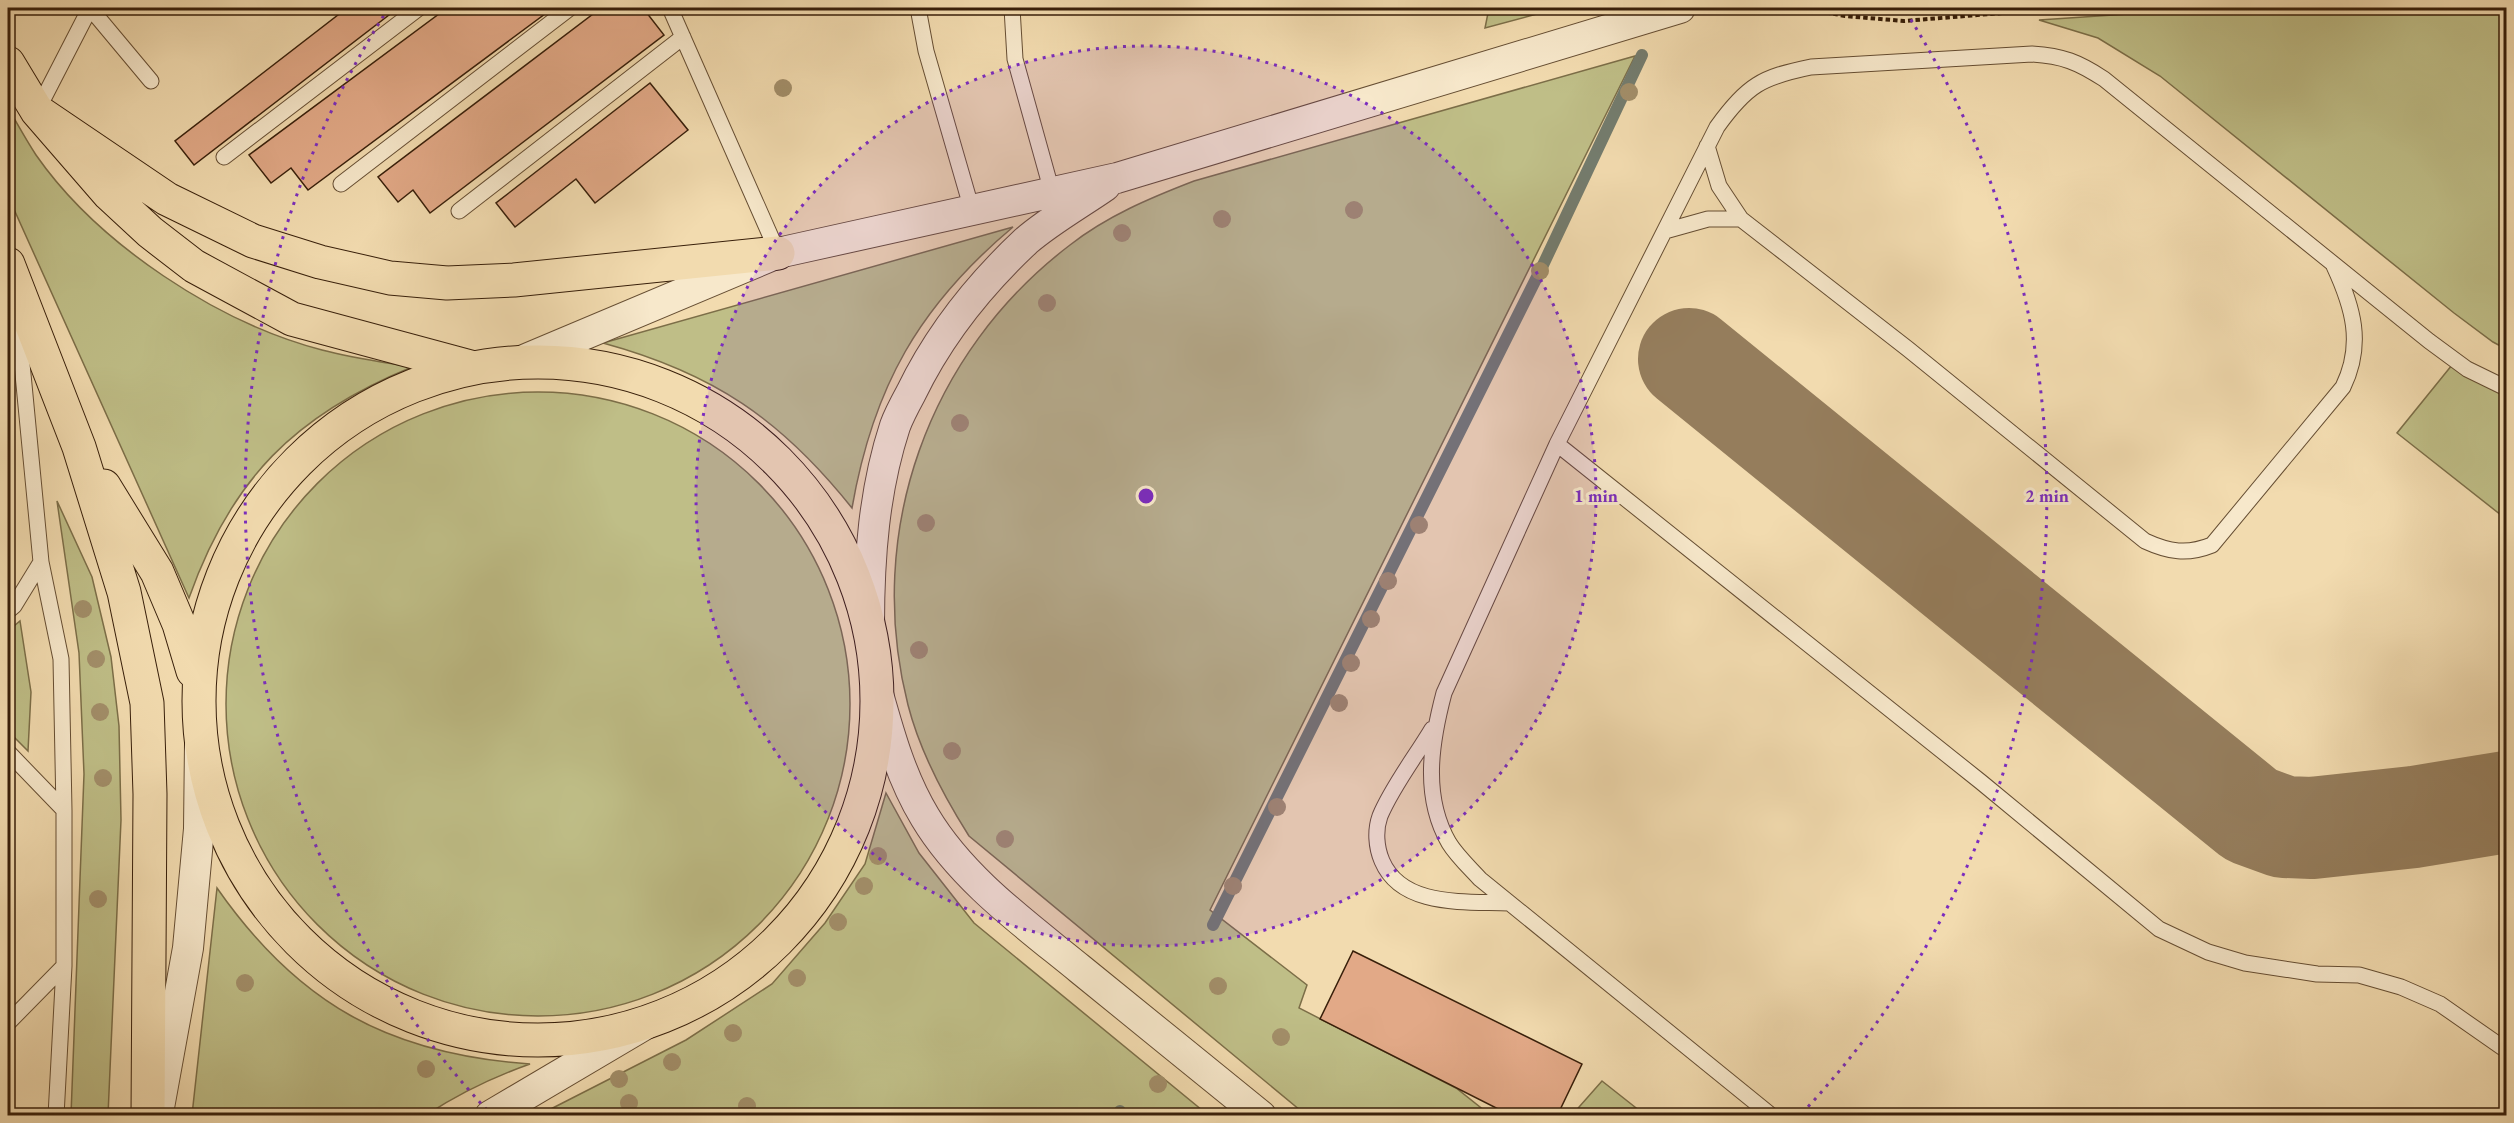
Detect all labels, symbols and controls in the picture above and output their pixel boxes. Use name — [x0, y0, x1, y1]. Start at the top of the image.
text: 1 min — [1574, 484, 1618, 507]
text: 2 min — [2025, 484, 2069, 507]
centre of rings — [1136, 486, 1156, 506]

